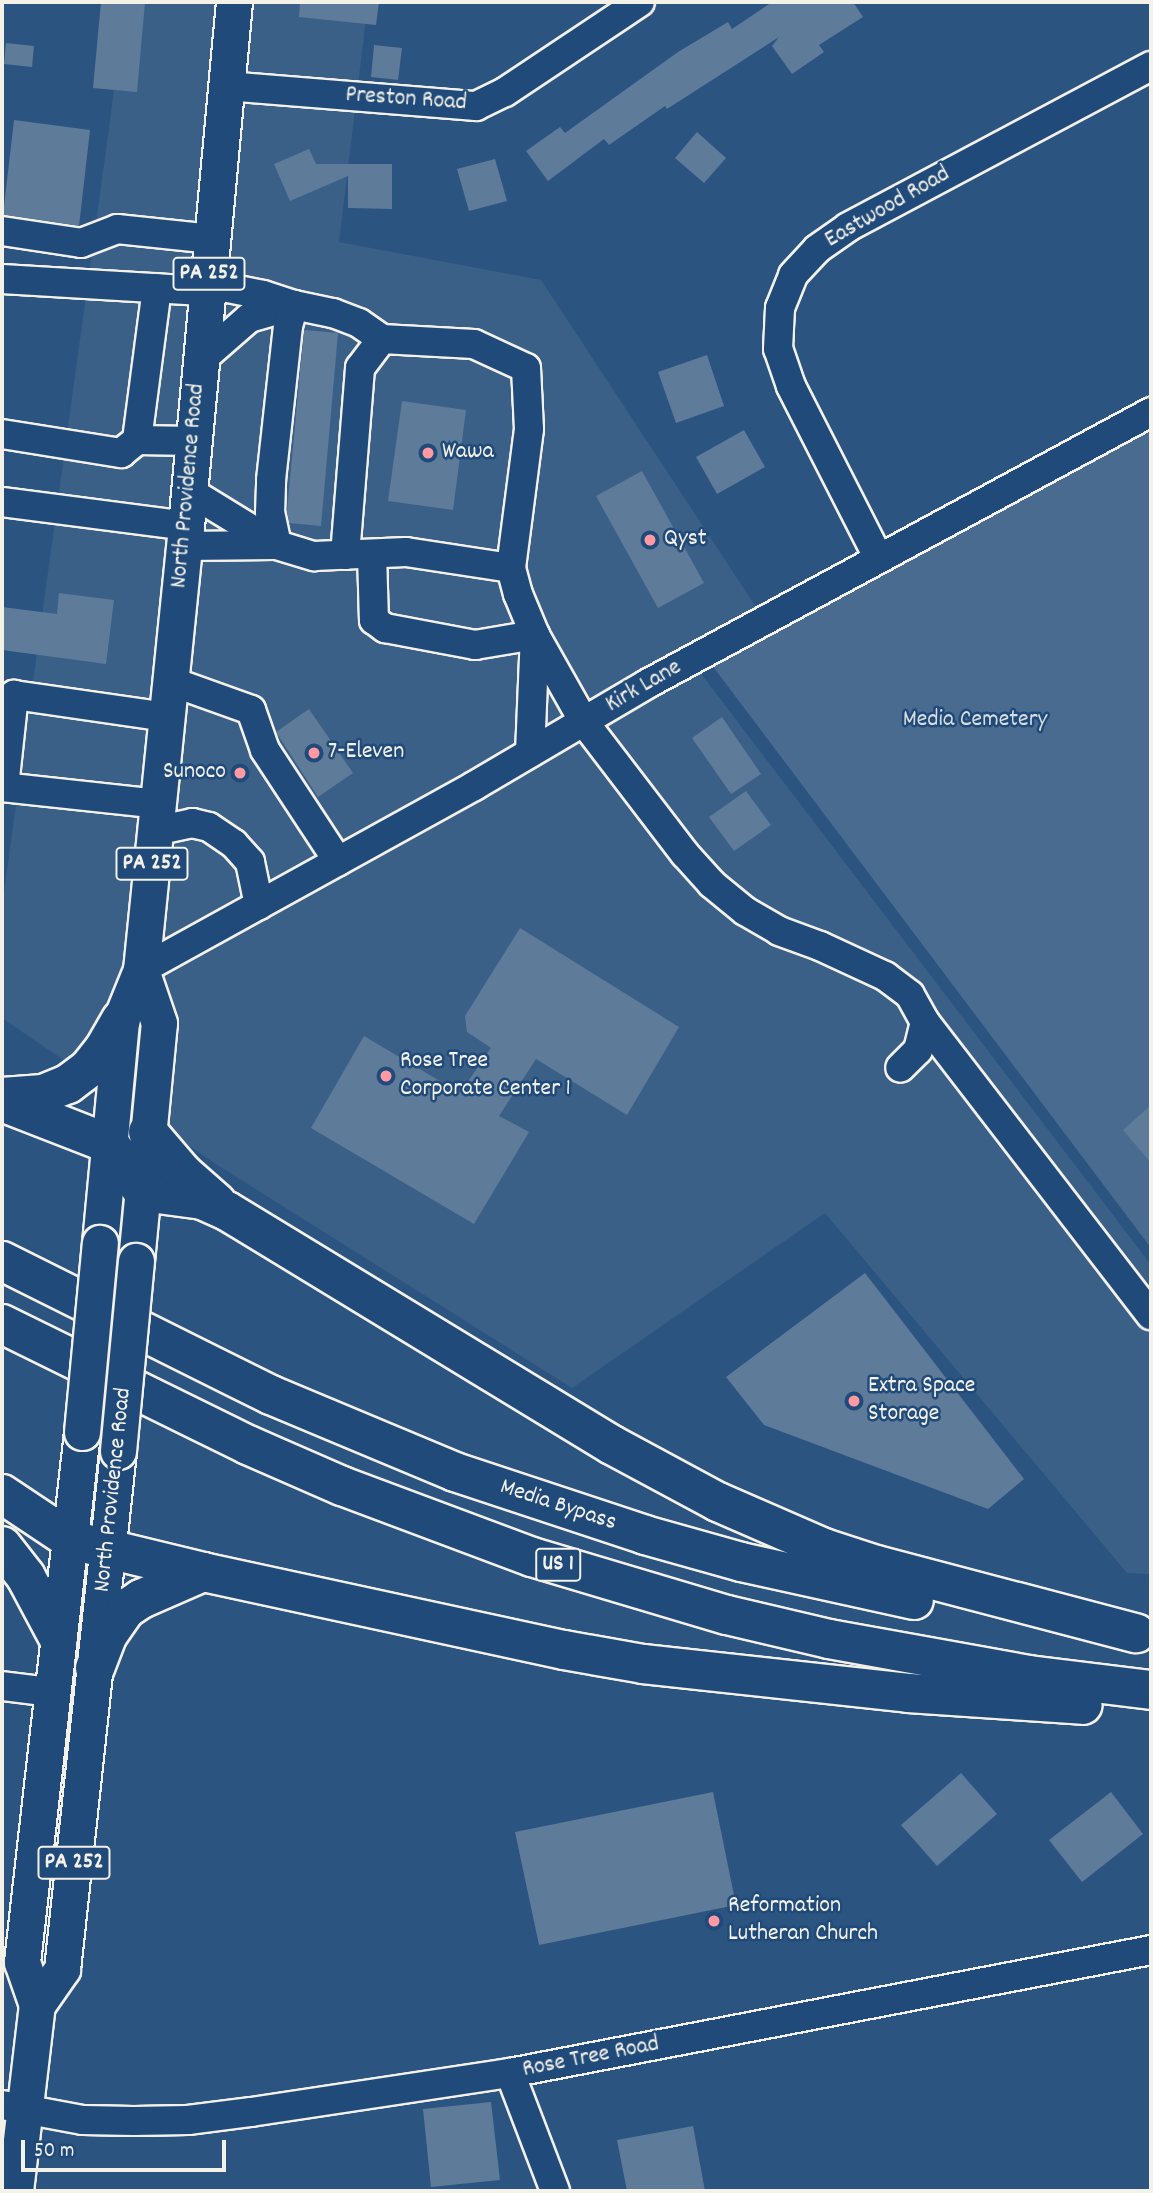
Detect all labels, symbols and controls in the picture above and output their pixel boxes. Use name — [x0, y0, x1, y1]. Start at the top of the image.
street label: Preston Road — [344, 81, 468, 119]
street label: Eastwood Road — [820, 161, 956, 255]
road number: PA 252 — [172, 255, 246, 294]
street label: North Providence Road — [166, 383, 212, 589]
place label: Wawa — [442, 439, 494, 467]
marker: Wawa — [420, 445, 436, 461]
place label: Qyst — [664, 526, 707, 554]
marker: Qyst — [642, 532, 658, 548]
street label: Kirk Lane — [601, 654, 687, 720]
park label: Media Cemetery — [903, 707, 1047, 735]
place label: 7-Eleven — [328, 739, 404, 767]
marker: 7-Eleven — [306, 745, 322, 761]
place label: Sunoco — [163, 759, 226, 787]
marker: Sunoco — [232, 765, 248, 781]
road number: PA 252 — [115, 844, 189, 884]
place label: Rose Tree Corporate Center 1 — [400, 1048, 571, 1104]
marker: Rose Tree Corporate Center 1 — [378, 1068, 394, 1084]
place label: Extra Space Storage — [868, 1373, 975, 1429]
street label: North Providence Road — [89, 1386, 139, 1594]
marker: Extra Space Storage — [846, 1393, 862, 1409]
street label: Media Bypass — [496, 1474, 620, 1538]
road number: US 1 — [534, 1546, 582, 1584]
road number: PA 252 — [37, 1844, 111, 1882]
place label: Reformation Lutheran Church — [728, 1893, 878, 1949]
marker: Reformation Lutheran Church — [706, 1913, 722, 1929]
street label: Rose Tree Road — [520, 2031, 662, 2085]
scale bar — [24, 2126, 229, 2170]
text: 50 m — [34, 2137, 74, 2167]

